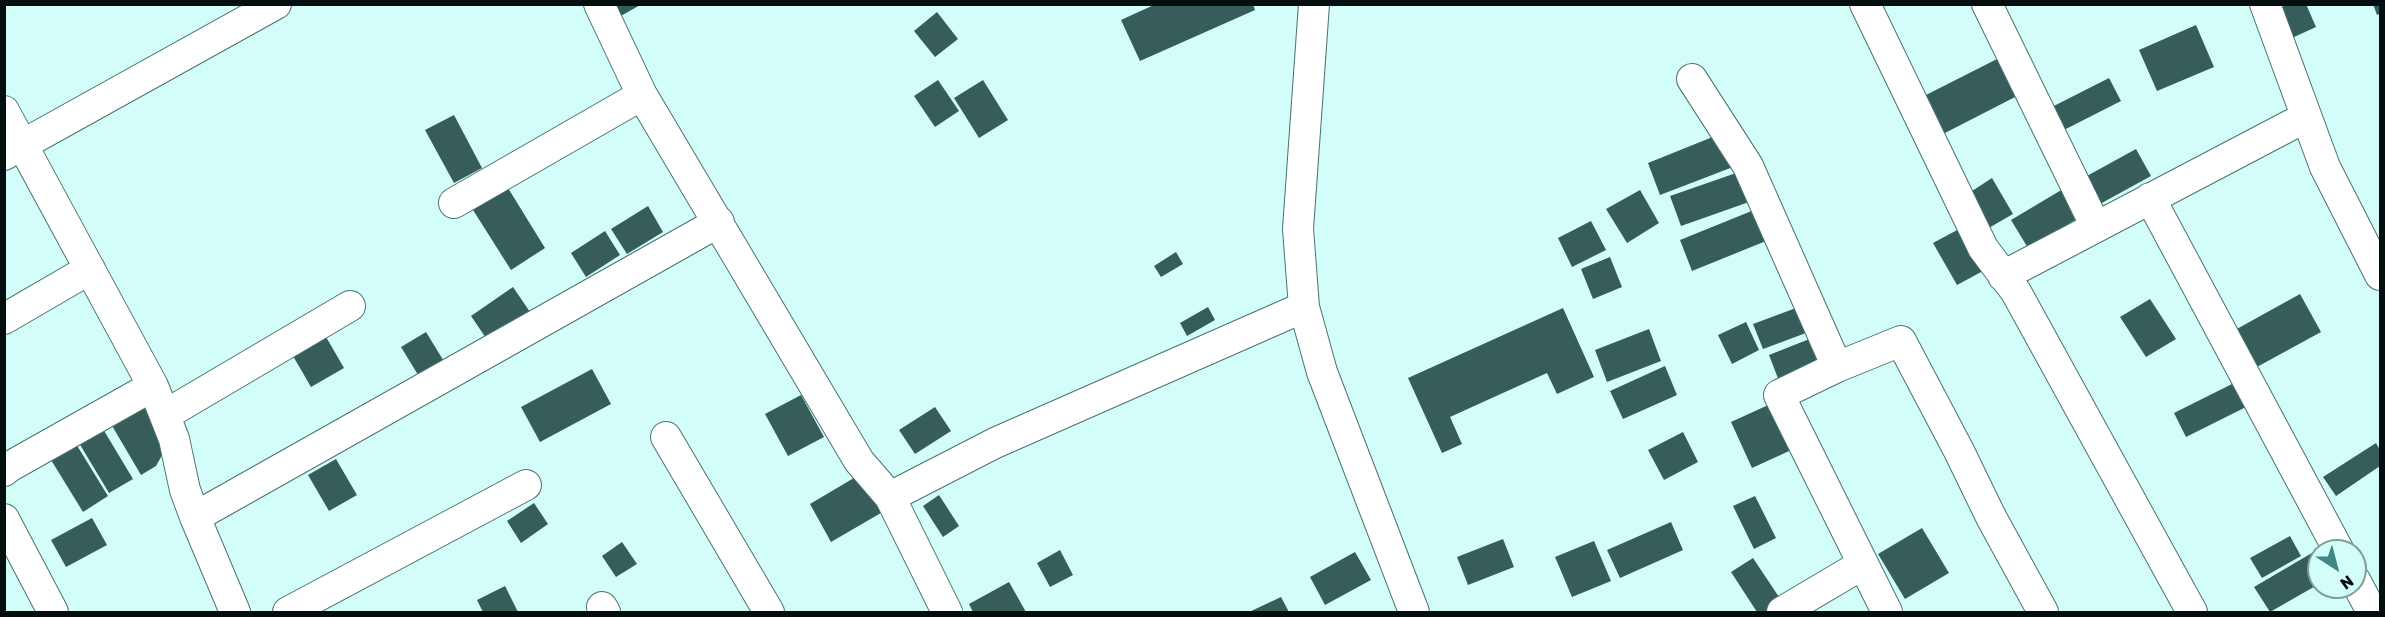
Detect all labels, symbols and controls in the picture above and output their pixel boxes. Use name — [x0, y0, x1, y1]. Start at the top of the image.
north arrow — [2307, 539, 2367, 599]
text: N — [2336, 571, 2357, 593]

